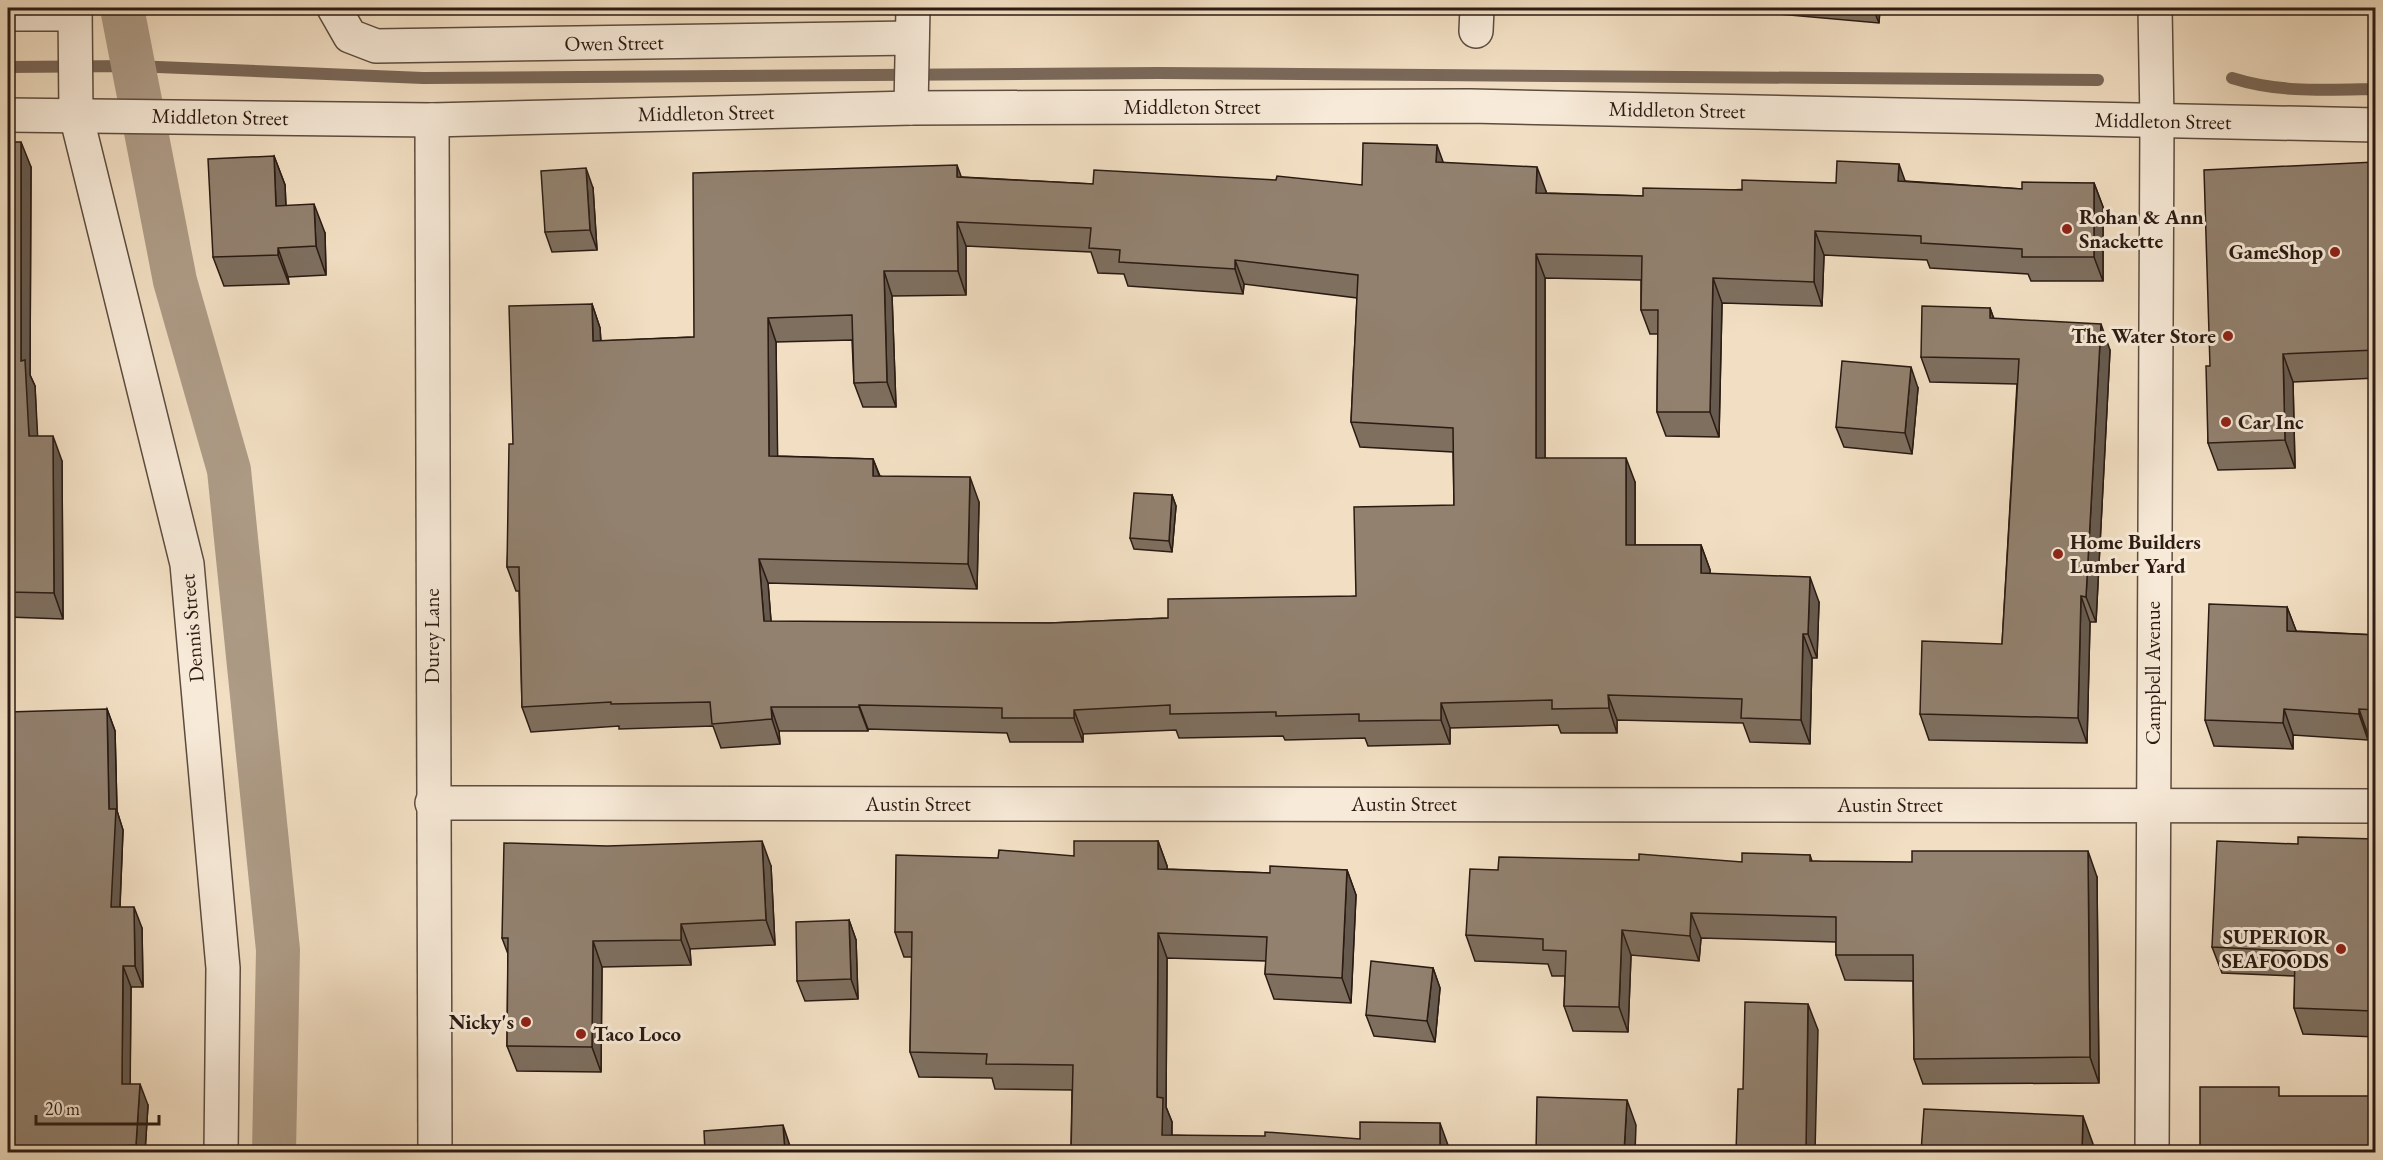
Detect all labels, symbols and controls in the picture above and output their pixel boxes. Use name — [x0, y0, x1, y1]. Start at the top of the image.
street label: Owen Street — [564, 28, 664, 57]
street label: Middleton Street — [1124, 93, 1261, 120]
street label: Middleton Street — [1608, 95, 1746, 124]
street label: Middleton Street — [637, 98, 775, 127]
street label: Middleton Street — [151, 102, 289, 131]
street label: Middleton Street — [2094, 106, 2232, 135]
place label: Rohan & Ann Snackette — [2079, 203, 2204, 254]
marker: Rohan & Ann Snackette — [2060, 222, 2074, 236]
place label: GameShop — [2229, 238, 2323, 265]
marker: GameShop — [2328, 245, 2342, 259]
place label: The Water Store — [2071, 322, 2216, 349]
marker: The Water Store — [2221, 329, 2235, 343]
place label: Car Inc — [2238, 408, 2304, 435]
marker: Car Inc — [2219, 415, 2233, 429]
place label: Home Builders Lumber Yard — [2070, 528, 2201, 579]
marker: Home Builders Lumber Yard — [2051, 547, 2065, 561]
street label: Dennis Street — [173, 572, 210, 683]
street label: Durey Lane — [418, 588, 445, 684]
street label: Campbell Avenue — [2139, 601, 2166, 745]
street label: Austin Street — [864, 790, 971, 817]
street label: Austin Street — [1350, 790, 1457, 817]
street label: Austin Street — [1836, 791, 1943, 818]
place label: SUPERIOR SEAFOODS — [2221, 923, 2330, 974]
marker: SUPERIOR SEAFOODS — [2334, 942, 2348, 956]
place label: Nicky's — [449, 1008, 514, 1035]
marker: Nicky's — [519, 1015, 533, 1029]
place label: Taco Loco — [593, 1020, 681, 1047]
marker: Taco Loco — [574, 1027, 588, 1041]
scale bar — [36, 1088, 159, 1126]
text: 20 m — [45, 1097, 80, 1120]

